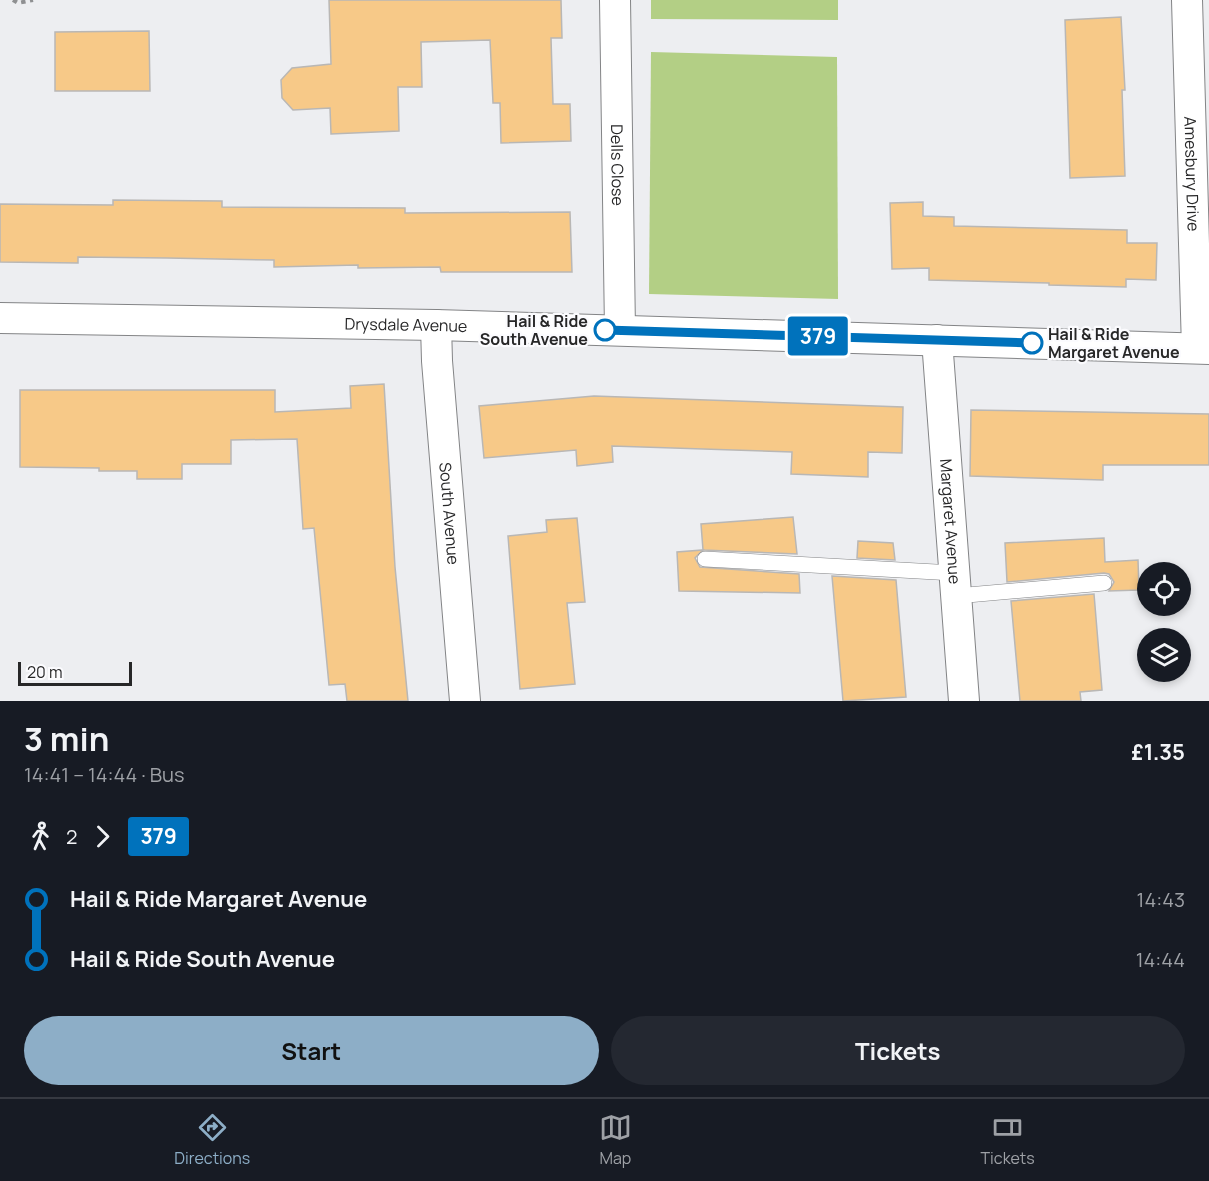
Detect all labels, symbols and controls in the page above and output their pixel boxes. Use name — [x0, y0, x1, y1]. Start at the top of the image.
street label: Amesbury Drive — [1179, 116, 1205, 232]
street label: Dells Close — [606, 124, 629, 206]
place label: Hail & Ride South Avenue — [480, 310, 588, 350]
street label: Drysdale Avenue — [344, 313, 468, 337]
line badge: 379 — [784, 316, 852, 356]
marker: Hail & Ride South Avenue — [594, 319, 616, 341]
text: 379 — [800, 322, 836, 350]
place label: Hail & Ride Margaret Avenue — [1048, 323, 1180, 363]
marker: Hail & Ride Margaret Avenue — [1021, 332, 1043, 354]
street label: Margaret Avenue — [935, 458, 966, 585]
street label: South Avenue — [434, 461, 465, 566]
map controls — [1137, 562, 1191, 682]
button: locate — [1137, 562, 1191, 616]
button: layers — [1137, 628, 1191, 682]
scale bar — [18, 659, 132, 686]
text: 20 m — [27, 661, 63, 683]
text: 3 min — [24, 716, 109, 761]
text: £1.35 — [1131, 737, 1185, 767]
text: 14:41 – 14:44 · Bus — [24, 761, 184, 788]
icon: walk — [24, 820, 57, 853]
icon: forward — [86, 820, 119, 853]
text: 379 — [140, 822, 177, 850]
text: 2 — [66, 823, 77, 850]
text: Hail & Ride Margaret Avenue — [70, 884, 367, 914]
text: 14:43 — [1137, 886, 1185, 913]
text: Hail & Ride South Avenue — [70, 944, 335, 974]
text: 14:44 — [1136, 946, 1185, 973]
button: Start — [24, 1016, 599, 1085]
button: Tickets — [611, 1016, 1185, 1085]
tab: Directions — [174, 1111, 250, 1169]
tab: Map — [599, 1111, 632, 1169]
tab: Tickets — [981, 1111, 1035, 1169]

